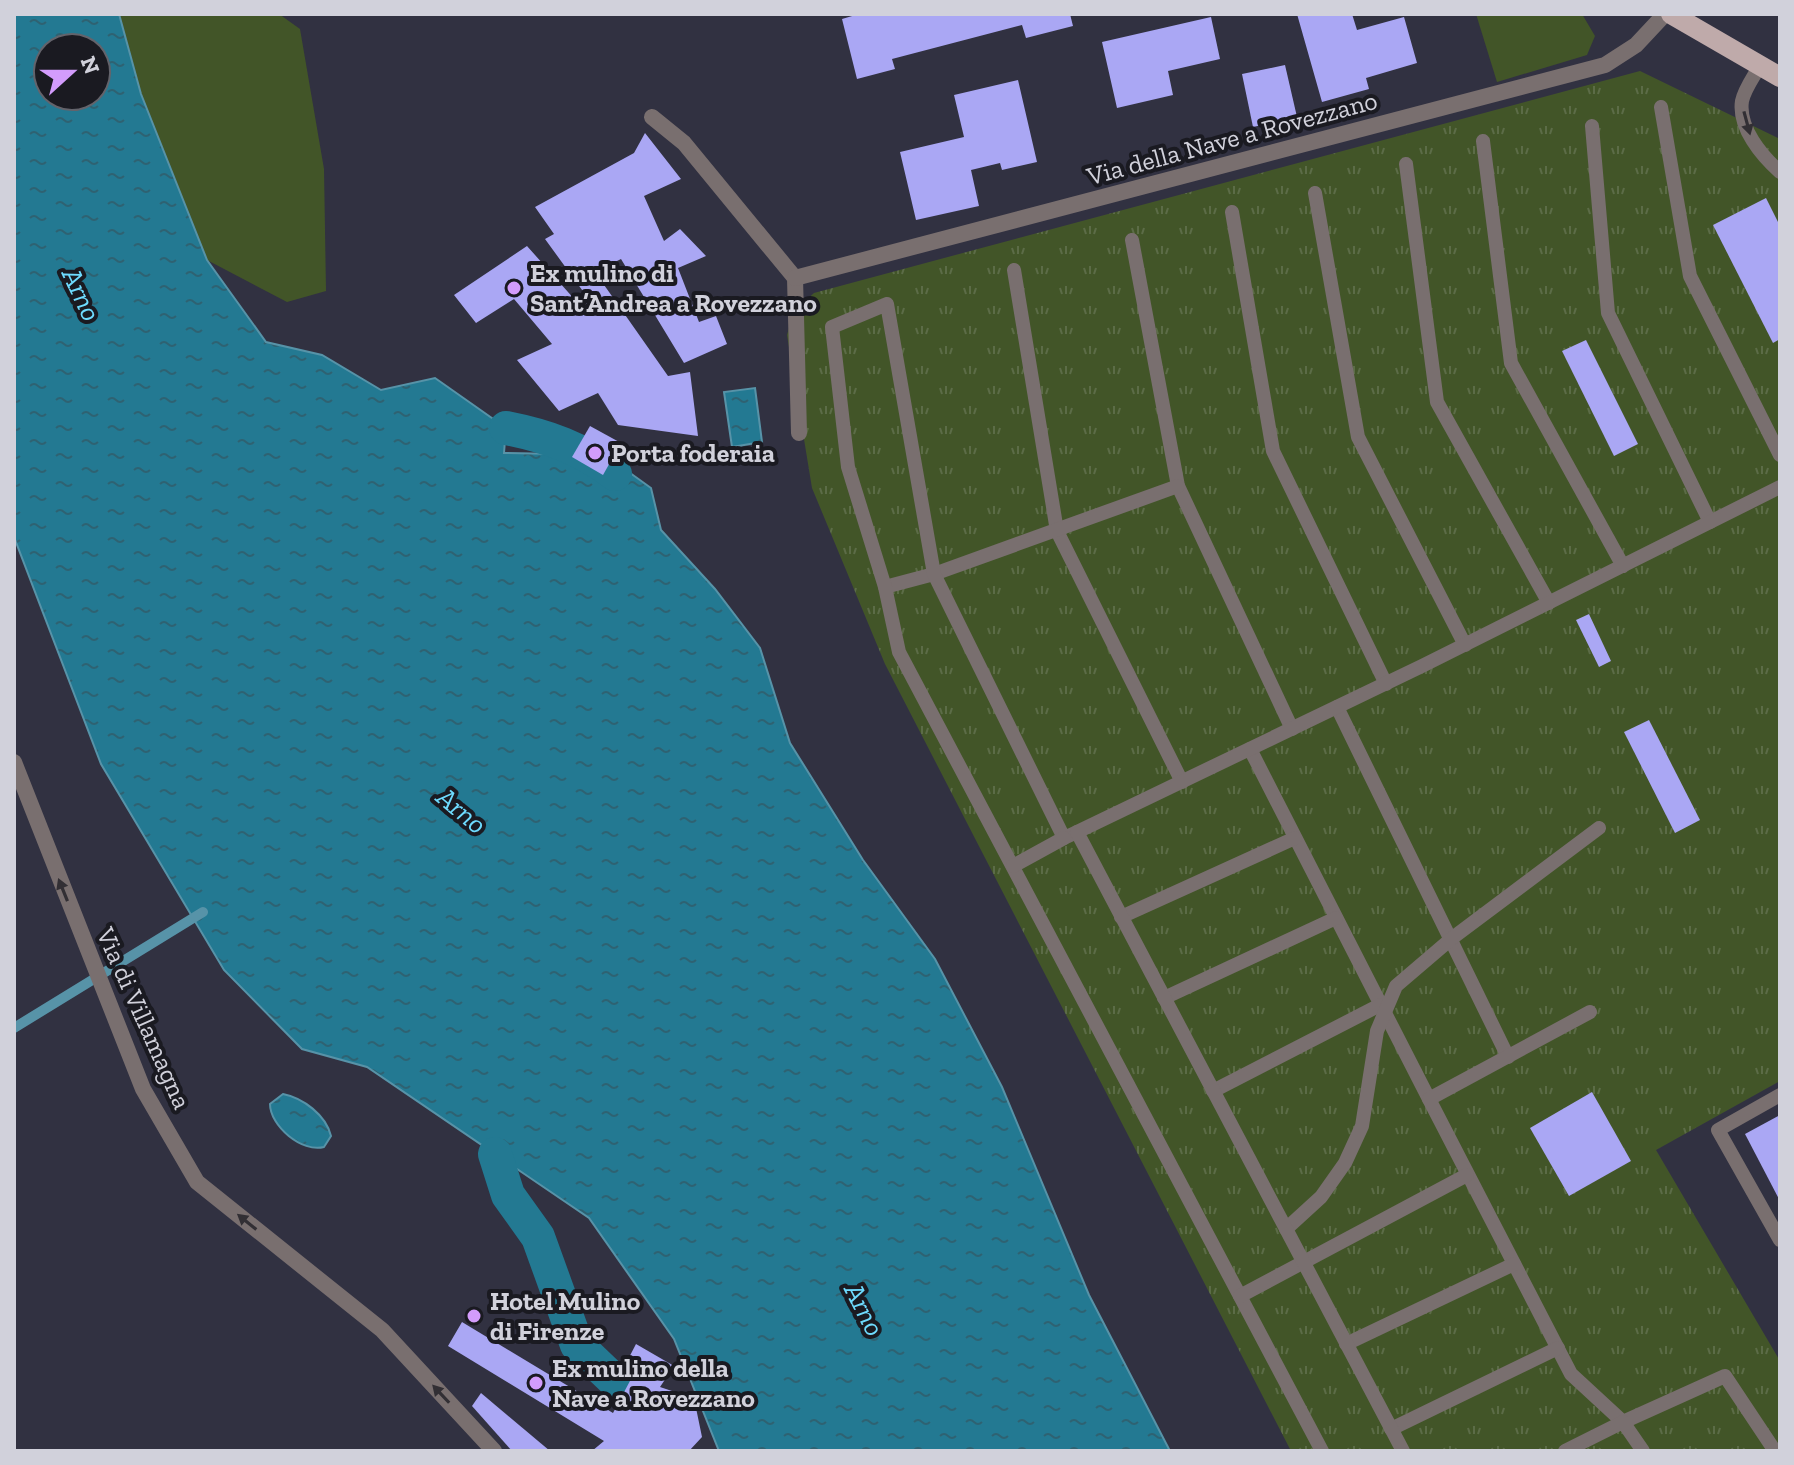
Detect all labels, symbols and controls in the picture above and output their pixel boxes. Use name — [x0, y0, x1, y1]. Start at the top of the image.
north arrow — [32, 32, 112, 112]
text: N — [75, 52, 106, 78]
street label: Via della Nave a Rovezzano — [1082, 84, 1381, 192]
one-way arrow — [1741, 110, 1753, 135]
place label: Ex mulino di Sant’Andrea a Rovezzano — [530, 257, 817, 319]
water label: Arno — [55, 261, 108, 326]
marker: Ex mulino di Sant’Andrea a Rovezzano — [505, 279, 523, 297]
place label: Porta foderaia — [611, 437, 775, 469]
marker: Porta foderaia — [586, 444, 604, 462]
water label: Arno — [429, 779, 493, 841]
one-way arrow — [56, 878, 69, 902]
street label: Via di Villamagna — [89, 921, 199, 1114]
one-way arrow — [237, 1214, 257, 1231]
water label: Arno — [837, 1276, 892, 1341]
place label: Hotel Mulino di Firenze — [490, 1285, 641, 1347]
marker: Hotel Mulino di Firenze — [465, 1307, 483, 1325]
place label: Ex mulino della Nave a Rovezzano — [552, 1352, 755, 1414]
marker: Ex mulino della Nave a Rovezzano — [527, 1374, 545, 1392]
one-way arrow — [433, 1385, 451, 1404]

